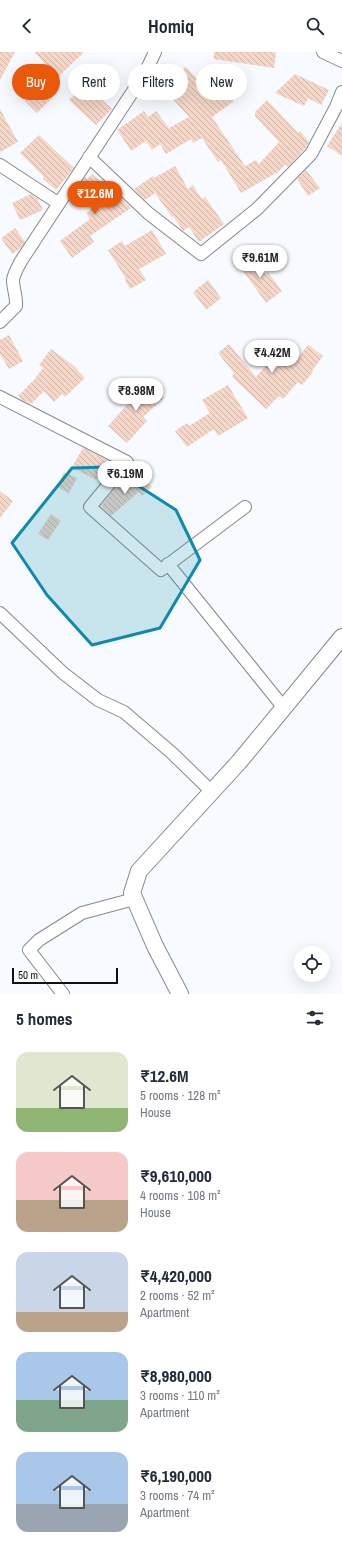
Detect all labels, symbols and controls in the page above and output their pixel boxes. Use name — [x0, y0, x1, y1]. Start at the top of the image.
text: Homiq — [148, 14, 194, 39]
icon: back — [16, 15, 38, 37]
icon: search — [304, 15, 326, 37]
chip: Buy — [12, 64, 60, 100]
chip: Rent — [68, 64, 120, 100]
chip: Filters — [128, 64, 188, 100]
chip: New — [196, 64, 247, 100]
pin: ₹12.6M — [62, 181, 128, 215]
text: ₹12.6M — [76, 185, 114, 202]
pin: ₹9.61M — [227, 245, 293, 279]
text: ₹9.61M — [241, 249, 279, 266]
pin: ₹4.42M — [239, 340, 305, 374]
text: ₹4.42M — [253, 344, 291, 361]
pin: ₹8.98M — [103, 378, 169, 412]
text: ₹8.98M — [117, 382, 155, 399]
pin: ₹6.19M — [92, 461, 158, 495]
text: ₹6.19M — [106, 465, 144, 482]
map controls — [294, 946, 330, 982]
button: locate — [294, 946, 330, 982]
scale bar — [12, 966, 118, 985]
text: 50 m — [18, 968, 38, 982]
text: 5 homes — [16, 1007, 73, 1030]
icon: filters — [304, 1007, 326, 1029]
text: ₹12.6M — [140, 1064, 189, 1087]
icon: home — [48, 1068, 96, 1116]
text: 5 rooms · 128 m² — [140, 1087, 221, 1104]
text: House — [140, 1104, 171, 1121]
text: ₹9,610,000 — [140, 1164, 212, 1187]
icon: home — [48, 1168, 96, 1216]
text: 4 rooms · 108 m² — [140, 1187, 221, 1204]
text: House — [140, 1204, 171, 1221]
text: ₹4,420,000 — [140, 1264, 212, 1287]
icon: home — [48, 1268, 96, 1316]
text: 2 rooms · 52 m² — [140, 1287, 215, 1304]
text: Apartment — [140, 1304, 189, 1321]
text: ₹8,980,000 — [140, 1364, 212, 1387]
icon: home — [48, 1368, 96, 1416]
text: 3 rooms · 110 m² — [140, 1387, 220, 1404]
text: Apartment — [140, 1404, 189, 1421]
text: ₹6,190,000 — [140, 1464, 212, 1487]
icon: home — [48, 1468, 96, 1516]
text: 3 rooms · 74 m² — [140, 1487, 215, 1504]
text: Apartment — [140, 1504, 189, 1521]

